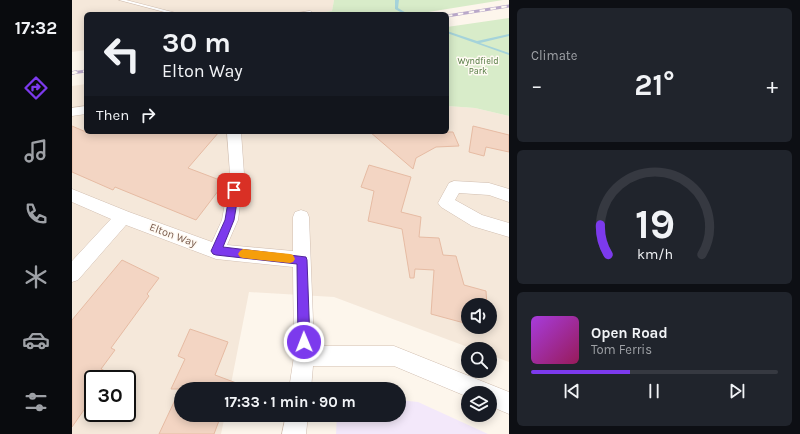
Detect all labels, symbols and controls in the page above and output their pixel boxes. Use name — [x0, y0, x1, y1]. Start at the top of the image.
text: 17:32 — [15, 17, 57, 39]
text: 30 m — [162, 26, 231, 59]
icon: left — [96, 28, 148, 80]
text: Climate — [531, 48, 577, 63]
park label: Wyndfield Park — [457, 56, 499, 76]
text: Elton Way — [162, 60, 243, 82]
text: 21° — [634, 67, 675, 103]
text: − — [531, 73, 543, 99]
text: + — [766, 73, 778, 99]
icon: directions — [22, 74, 50, 102]
icon: right — [137, 104, 159, 126]
text: Then — [96, 106, 129, 124]
icon: music — [22, 137, 50, 165]
pin — [217, 173, 251, 207]
icon: arrive — [223, 179, 245, 201]
icon: phone — [22, 200, 50, 228]
text: 19 — [634, 200, 675, 248]
street label: Elton Way — [148, 220, 198, 250]
text: km/h — [636, 246, 673, 263]
icon: climate — [22, 263, 50, 291]
map controls — [461, 298, 497, 422]
button: sound — [461, 298, 497, 334]
position arrow — [283, 321, 325, 363]
text: Open Road — [591, 324, 668, 342]
icon: car — [22, 326, 50, 354]
button: search — [461, 342, 497, 378]
text: Tom Ferris — [591, 342, 652, 357]
speed limit sign: 30 — [84, 370, 136, 422]
icon: previous — [561, 380, 583, 402]
icon: pause — [643, 380, 665, 402]
icon: next — [726, 380, 748, 402]
button: layers — [461, 386, 497, 422]
icon: filters — [22, 388, 50, 416]
text: 17:33 · 1 min · 90 m — [224, 393, 356, 411]

